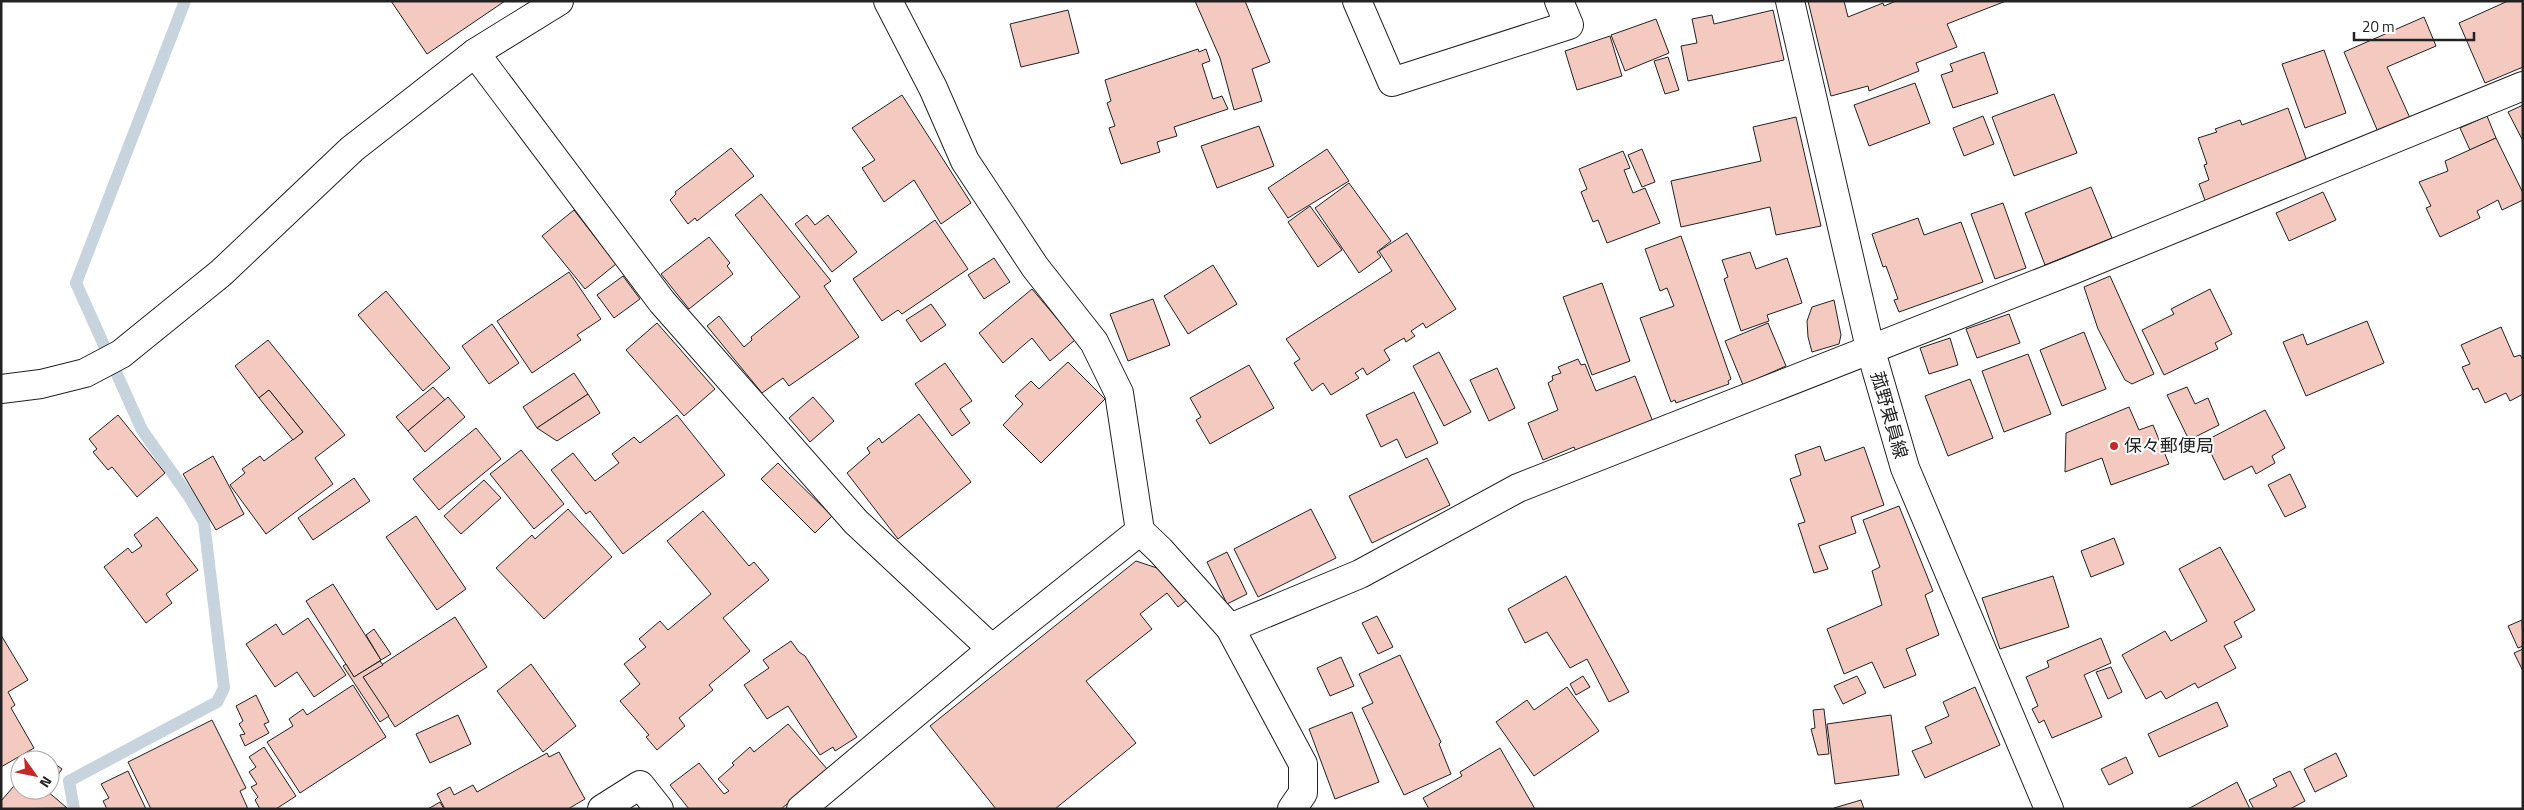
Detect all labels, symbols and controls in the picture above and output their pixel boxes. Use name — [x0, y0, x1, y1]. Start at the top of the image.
scale bar — [2354, 10, 2474, 42]
text: 20 m — [2362, 15, 2395, 38]
street label: 菰野東員線 — [1864, 368, 1915, 462]
place label: 保々郵便局 — [2124, 432, 2214, 459]
marker: 保々郵便局 — [2108, 440, 2120, 452]
north arrow — [10, 750, 60, 800]
text: N — [35, 773, 58, 792]

